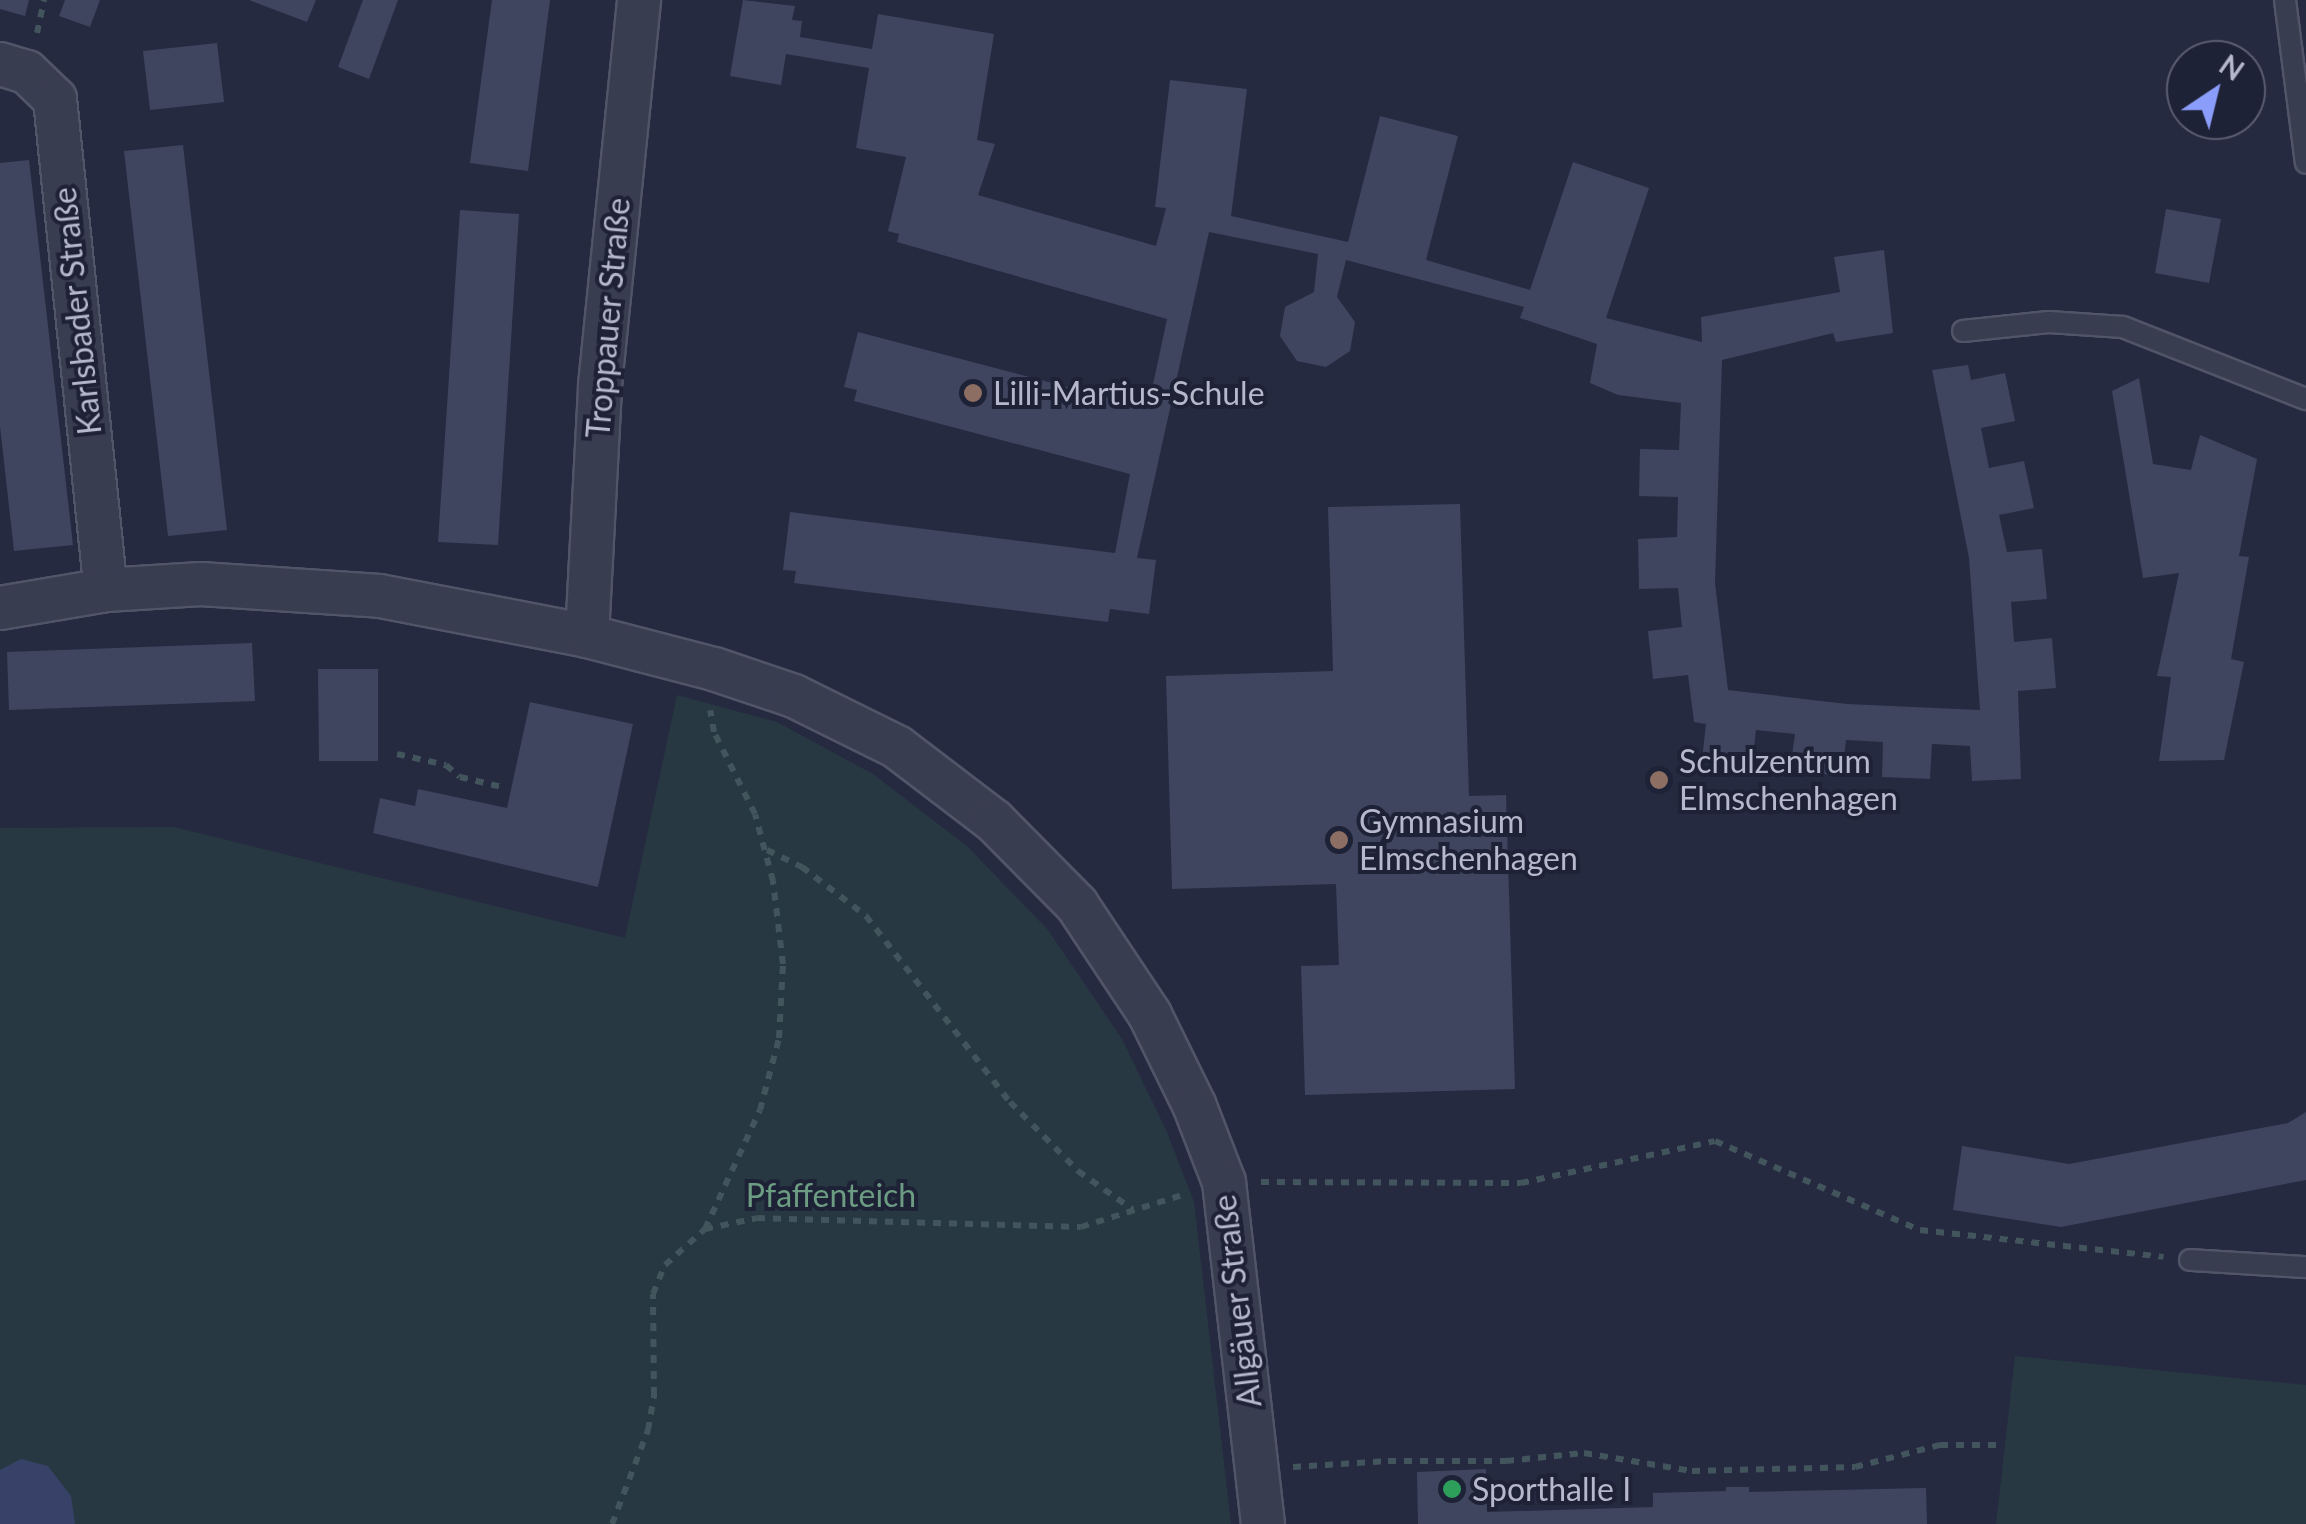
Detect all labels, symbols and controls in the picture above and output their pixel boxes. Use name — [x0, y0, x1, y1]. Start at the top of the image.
north arrow — [2166, 40, 2266, 140]
text: N — [2213, 47, 2251, 87]
street label: Karlsbader Straße — [45, 185, 109, 437]
street label: Troppauer Straße — [578, 196, 638, 440]
place label: Lilli-Martius-Schule — [993, 374, 1265, 412]
marker: Lilli-Martius-Schule — [962, 382, 984, 404]
place label: Schulzentrum Elmschenhagen — [1679, 743, 1898, 818]
marker: Schulzentrum Elmschenhagen — [1648, 769, 1670, 791]
place label: Gymnasium Elmschenhagen — [1359, 803, 1578, 878]
marker: Gymnasium Elmschenhagen — [1328, 829, 1350, 851]
park label: Pfaffenteich — [746, 1176, 916, 1214]
street label: Allgäuer Straße — [1205, 1192, 1269, 1410]
place label: Sporthalle I — [1472, 1470, 1631, 1508]
marker: Sporthalle I — [1441, 1478, 1463, 1500]

